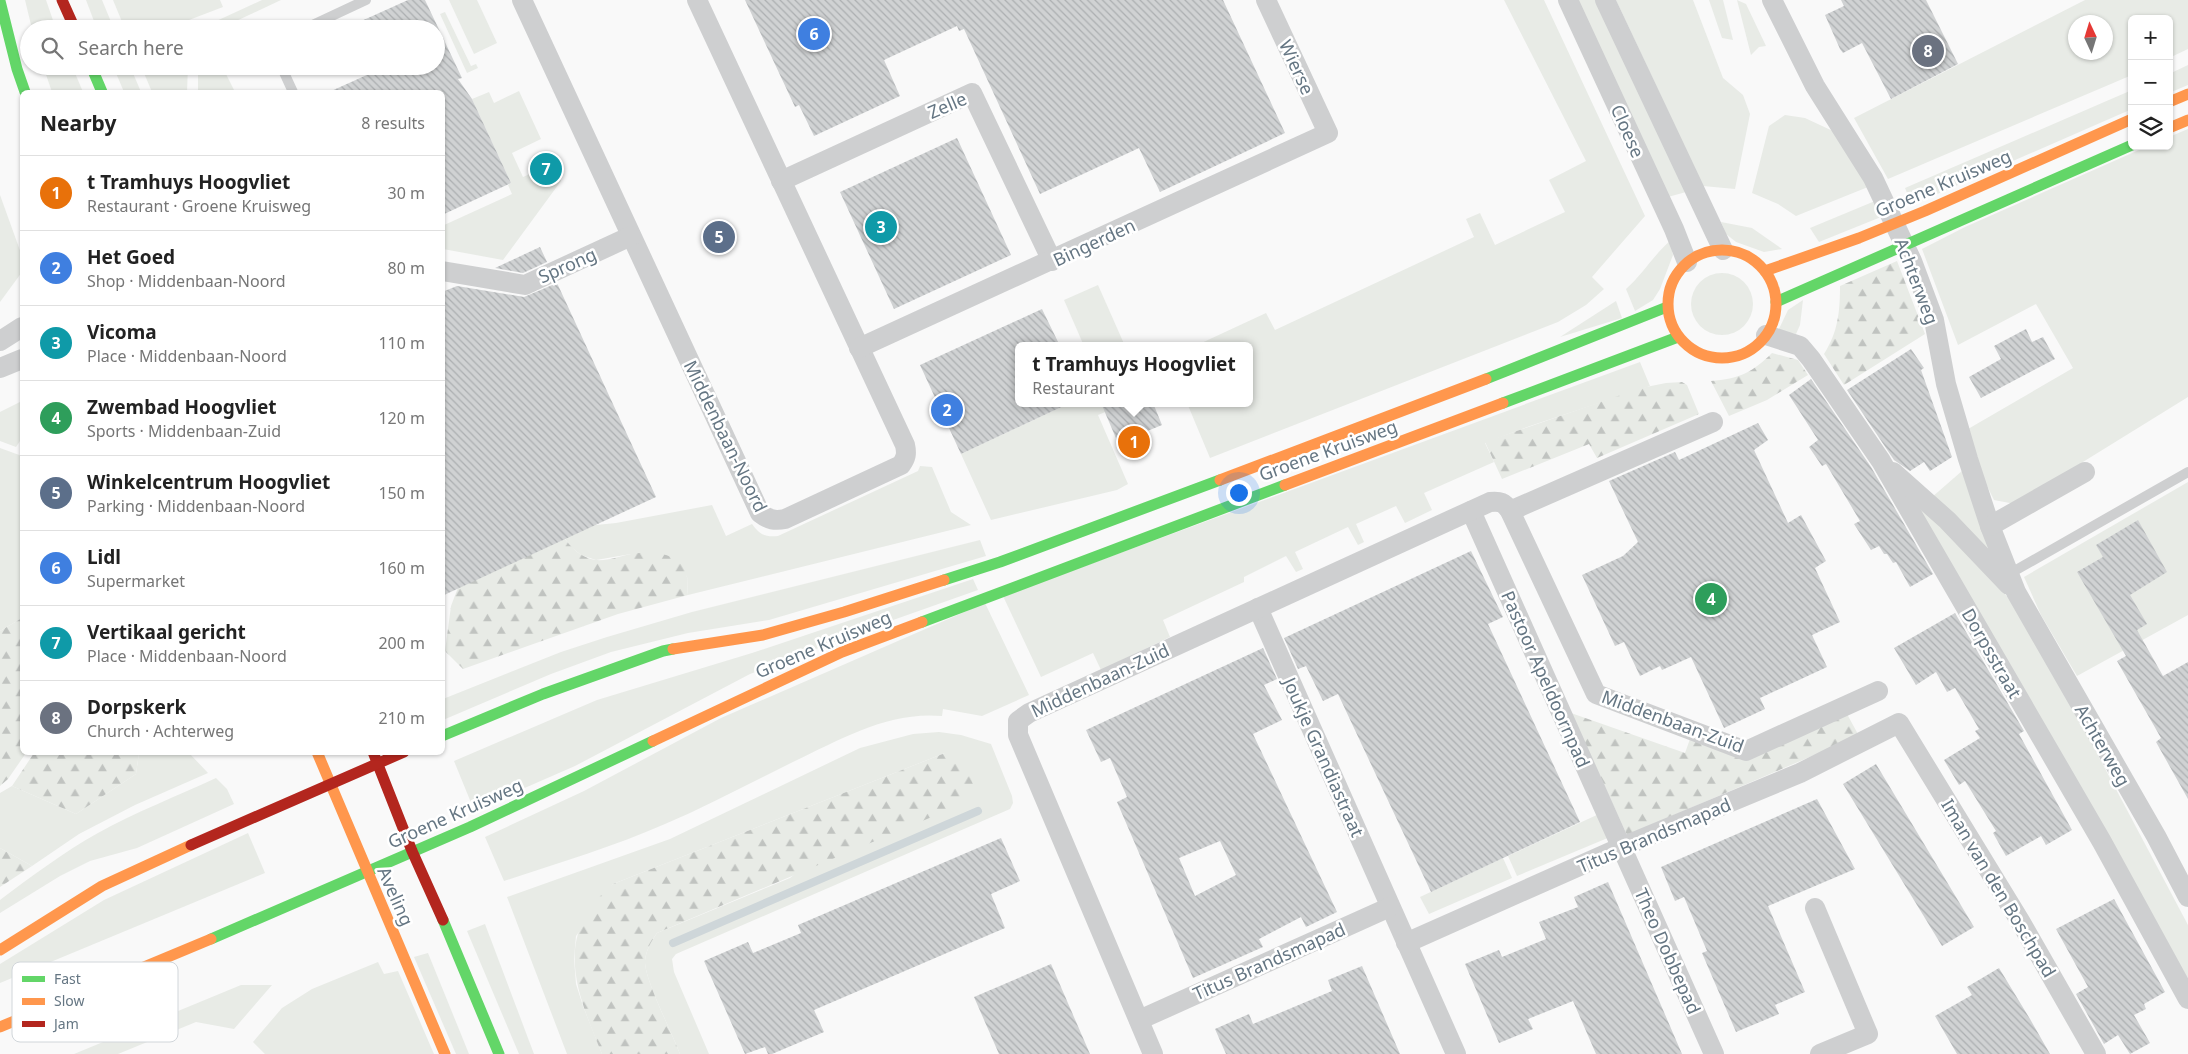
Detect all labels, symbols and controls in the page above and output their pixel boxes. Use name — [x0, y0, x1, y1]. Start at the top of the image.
pin: 6 — [798, 15, 830, 53]
north arrow — [2068, 15, 2113, 60]
map controls — [2128, 15, 2173, 150]
button: + — [2128, 15, 2173, 60]
search box — [20, 20, 445, 75]
pin: 8 — [1912, 32, 1944, 70]
icon: search — [38, 34, 66, 62]
text: Search here — [78, 35, 184, 61]
street label: Wierse — [1274, 36, 1320, 98]
button: − — [2128, 60, 2173, 105]
street label: Zelle — [924, 86, 970, 124]
street label: Cloese — [1606, 101, 1650, 161]
button: layers — [2128, 105, 2173, 150]
text: Nearby — [40, 109, 116, 137]
text: 8 results — [361, 112, 425, 134]
street label: Groene Kruisweg — [1871, 144, 2015, 222]
pin: 7 — [530, 150, 562, 188]
text: t Tramhuys Hoogvliet — [87, 169, 290, 195]
text: 1 — [51, 182, 61, 204]
text: 30 m — [388, 182, 425, 204]
text: Restaurant · Groene Kruisweg — [87, 195, 311, 217]
pin: 3 — [865, 208, 897, 246]
street label: Bingerden — [1049, 213, 1139, 271]
pin: 5 — [703, 218, 735, 256]
street label: Achterweg — [1890, 234, 1944, 328]
street label: Sprong — [534, 242, 600, 288]
text: Het Goed — [87, 244, 175, 270]
text: 2 — [51, 257, 61, 279]
text: 80 m — [388, 257, 425, 279]
text: Shop · Middenbaan-Noord — [87, 270, 286, 292]
text: Vicoma — [87, 319, 157, 345]
text: 3 — [51, 332, 61, 354]
text: 110 m — [378, 332, 425, 354]
popup — [1015, 342, 1253, 407]
text: Place · Middenbaan-Noord — [87, 345, 287, 367]
text: t Tramhuys Hoogvliet — [1032, 351, 1236, 377]
street label: Middenbaan-Noord — [679, 356, 773, 516]
text: Restaurant — [1032, 377, 1115, 399]
pin: 2 — [931, 391, 963, 429]
text: Zwembad Hoogvliet — [87, 394, 277, 420]
text: 4 — [51, 407, 61, 429]
text: 120 m — [378, 407, 425, 429]
street label: Groene Kruisweg — [1256, 414, 1400, 486]
text: Sports · Middenbaan-Zuid — [87, 420, 281, 442]
pin: 1 — [1118, 423, 1150, 461]
text: Winkelcentrum Hoogvliet — [87, 469, 330, 495]
your location — [1226, 480, 1252, 506]
text: 5 — [51, 482, 61, 504]
text: 150 m — [378, 482, 425, 504]
text: Parking · Middenbaan-Noord — [87, 495, 305, 517]
text: Lidl — [87, 544, 121, 570]
text: 6 — [51, 557, 61, 579]
text: 160 m — [378, 557, 425, 579]
text: Supermarket — [87, 570, 185, 592]
pin: 4 — [1695, 580, 1727, 618]
street label: Pastoor Apeldoornpad — [1496, 587, 1596, 771]
street label: Dorpsstraat — [1957, 604, 2028, 703]
street label: Groene Kruisweg — [751, 605, 895, 683]
text: Vertikaal gericht — [87, 619, 246, 645]
text: 7 — [51, 632, 61, 654]
text: 200 m — [378, 632, 425, 654]
street label: Middenbaan-Zuid — [1027, 637, 1173, 723]
text: Place · Middenbaan-Noord — [87, 645, 287, 667]
street label: Joukje Grandiastraat — [1277, 672, 1370, 841]
street label: Middenbaan-Zuid — [1599, 684, 1747, 758]
text: Dorpskerk — [87, 694, 186, 720]
street label: Achterweg — [2070, 700, 2136, 790]
text: 8 — [51, 707, 61, 729]
text: 210 m — [378, 707, 425, 729]
text: Church · Achterweg — [87, 720, 234, 742]
street label: Groene Kruisweg — [384, 772, 526, 854]
street label: Titus Brandsmapad — [1574, 792, 1734, 878]
street label: Iman van den Boschpad — [1936, 794, 2062, 982]
street label: Aveling — [372, 863, 420, 929]
street label: Theo Dobbepad — [1629, 884, 1707, 1018]
street label: Titus Brandsmapad — [1189, 917, 1349, 1005]
legend — [12, 962, 178, 1042]
text: Fast — [54, 969, 81, 988]
text: Slow — [54, 991, 85, 1010]
text: Jam — [52, 1014, 79, 1033]

